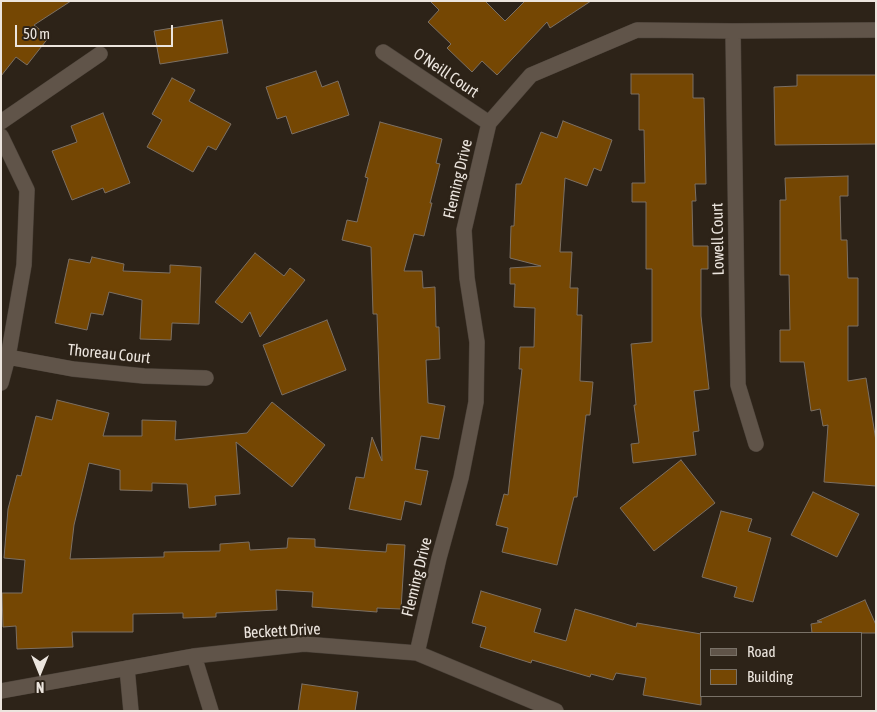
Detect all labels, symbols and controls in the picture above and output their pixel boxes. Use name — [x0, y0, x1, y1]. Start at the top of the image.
scale bar — [18, 15, 175, 47]
text: 50 m — [23, 25, 50, 42]
street label: O'Neill Court — [410, 44, 482, 102]
street label: Fleming Drive — [440, 137, 476, 221]
street label: Lowell Court — [708, 203, 728, 275]
street label: Thoreau Court — [67, 340, 151, 368]
street label: Fleming Drive — [398, 535, 436, 619]
street label: Beckett Drive — [243, 619, 321, 643]
legend — [700, 632, 862, 697]
text: Road — [747, 643, 776, 660]
north arrow — [15, 647, 65, 697]
text: Building — [747, 668, 793, 685]
text: N — [36, 679, 44, 695]

